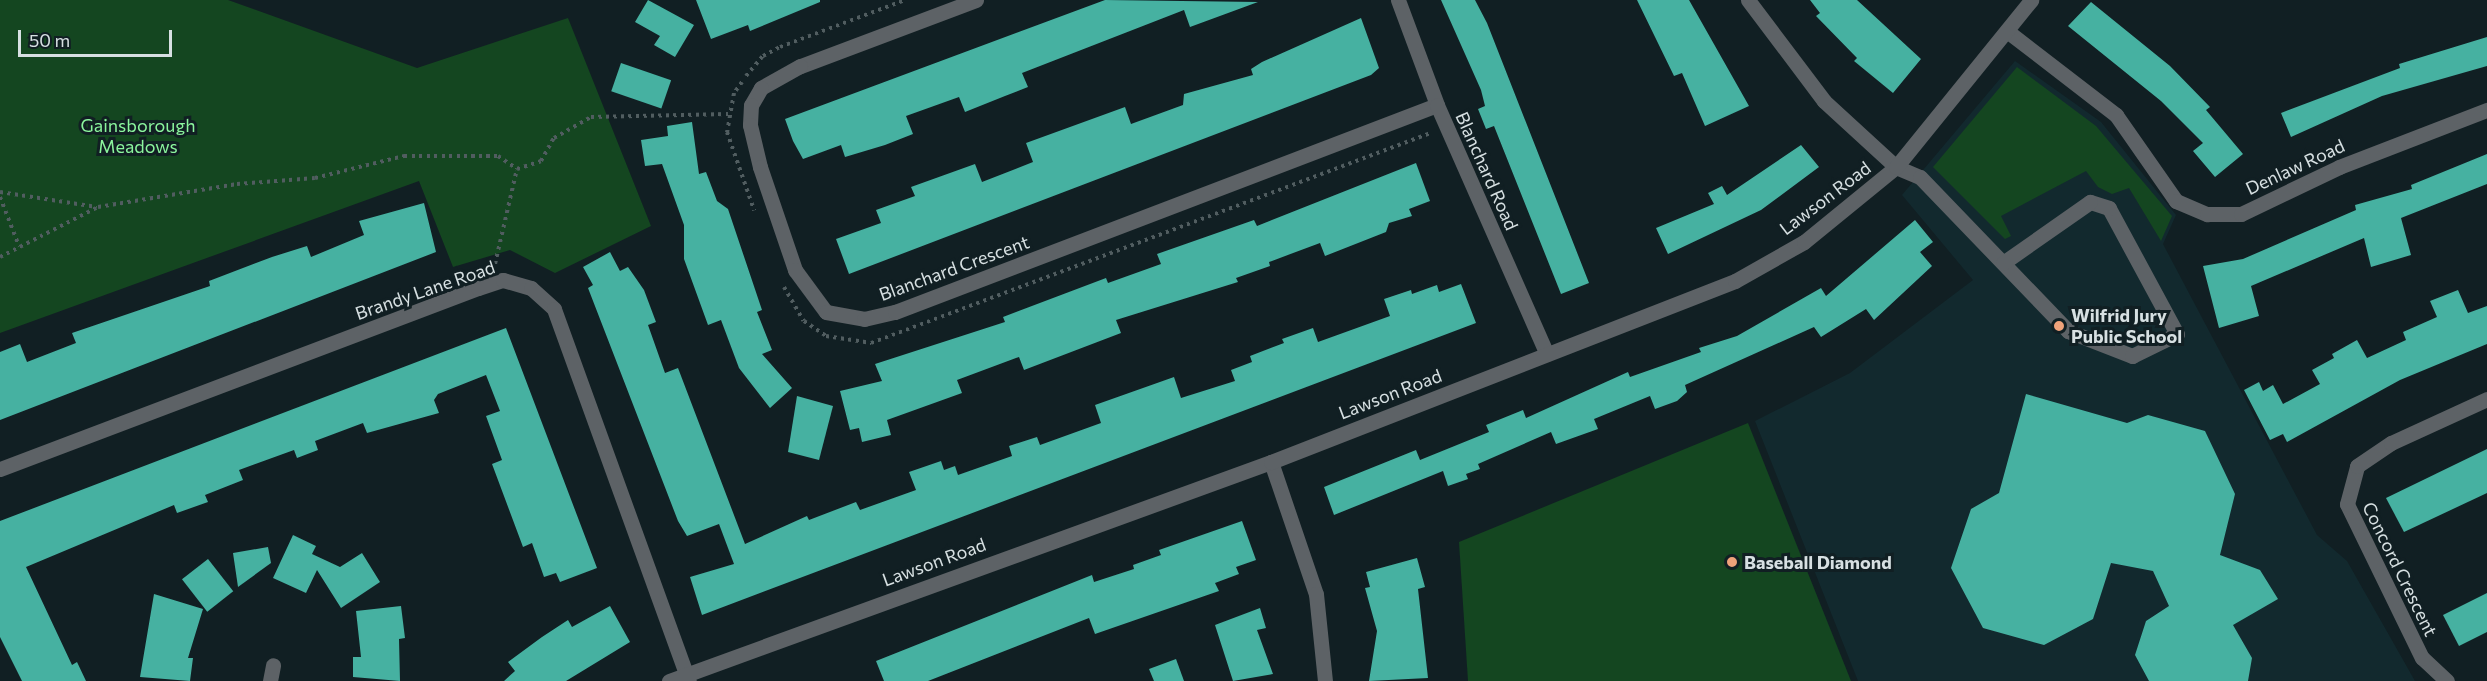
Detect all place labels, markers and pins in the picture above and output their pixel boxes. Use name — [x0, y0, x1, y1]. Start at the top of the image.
place label: Wilfrid Jury Public School — [2071, 305, 2182, 348]
marker: Wilfrid Jury Public School — [2052, 319, 2066, 333]
place label: Baseball Diamond — [1744, 551, 1892, 573]
marker: Baseball Diamond — [1725, 555, 1739, 569]

